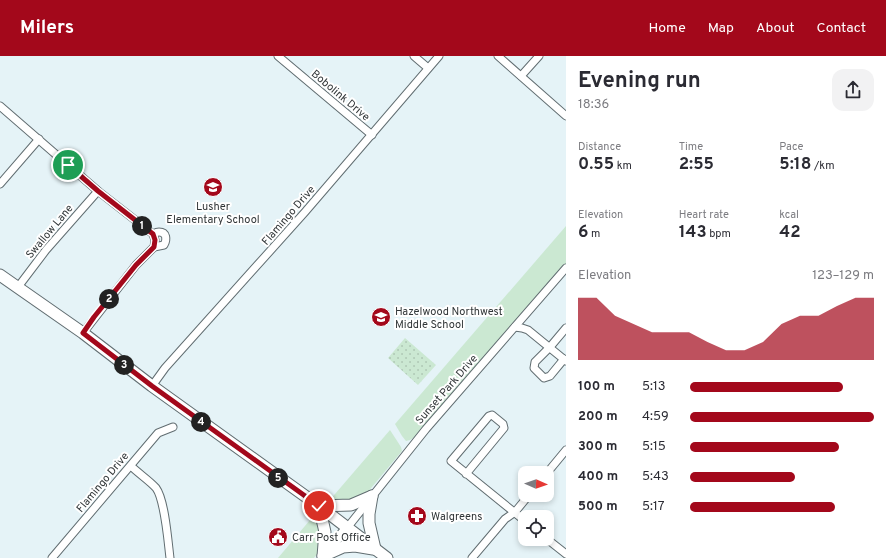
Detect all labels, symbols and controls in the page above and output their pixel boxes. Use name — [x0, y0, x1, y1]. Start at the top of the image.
text: Milers — [20, 16, 74, 40]
text: Home — [649, 20, 686, 37]
text: Map — [708, 20, 734, 37]
text: About — [756, 20, 795, 37]
text: Contact — [817, 20, 866, 37]
street label: Bobolink Drive — [308, 67, 373, 124]
text: Evening run — [578, 68, 701, 95]
button: share — [832, 69, 874, 111]
text: 18:36 — [578, 97, 609, 113]
text: Distance — [578, 140, 621, 154]
text: Time — [679, 140, 703, 154]
text: Pace — [779, 140, 804, 154]
pin — [51, 148, 85, 182]
icon: arrive — [57, 154, 79, 176]
text: 0.55 — [578, 154, 614, 176]
text: 2:55 — [679, 154, 714, 176]
text: 5:18 — [779, 154, 811, 176]
text: km — [614, 159, 632, 173]
text: /km — [811, 159, 834, 173]
school or university icon: Lusher Elementary School — [202, 176, 224, 198]
street label: Flamingo Drive — [259, 183, 318, 248]
place label: Lusher Elementary School — [166, 200, 260, 227]
street label: Swallow Lane — [23, 202, 77, 262]
text: Elevation — [578, 208, 623, 222]
text: Heart rate — [679, 208, 729, 222]
text: kcal — [779, 208, 799, 222]
pin: 1 — [132, 216, 152, 236]
text: 1 — [140, 219, 144, 233]
text: 6 — [578, 222, 588, 244]
text: 143 — [679, 222, 707, 244]
text: 42 — [779, 222, 801, 244]
text: m — [588, 227, 600, 241]
text: bpm — [707, 227, 731, 241]
text: Elevation — [578, 268, 631, 284]
text: 123–129 m — [812, 268, 874, 284]
pin: 2 — [99, 289, 119, 309]
text: 2 — [106, 292, 112, 306]
place label: Hazelwood Northwest Middle School — [395, 305, 503, 332]
school or university icon: Hazelwood Northwest Middle School — [370, 306, 392, 328]
street label: Sunset Park Drive — [413, 352, 481, 427]
pin: 3 — [114, 355, 134, 375]
text: 3 — [121, 358, 127, 372]
text: 100 m — [578, 379, 615, 395]
text: 5:13 — [642, 379, 666, 395]
text: 200 m — [578, 409, 618, 425]
text: 4:59 — [642, 409, 669, 425]
pin: 4 — [191, 412, 211, 432]
text: 4 — [197, 415, 205, 429]
text: 300 m — [578, 439, 617, 455]
text: 5:15 — [642, 439, 666, 455]
street label: Flamingo Drive — [73, 450, 132, 516]
north arrow — [518, 466, 554, 502]
map controls — [518, 466, 554, 546]
pin: 5 — [268, 468, 288, 488]
text: 400 m — [578, 469, 618, 485]
text: 5:43 — [642, 469, 669, 485]
text: 5 — [275, 471, 281, 485]
pin — [302, 489, 336, 523]
icon: check — [308, 495, 330, 517]
text: 500 m — [578, 499, 618, 515]
text: 5:17 — [642, 499, 665, 515]
pharmacy icon: Walgreens — [406, 505, 428, 527]
place label: Walgreens — [431, 510, 482, 524]
button: locate — [518, 510, 554, 546]
public building icon: Carr Post Office — [267, 526, 289, 548]
place label: Carr Post Office — [292, 531, 371, 545]

